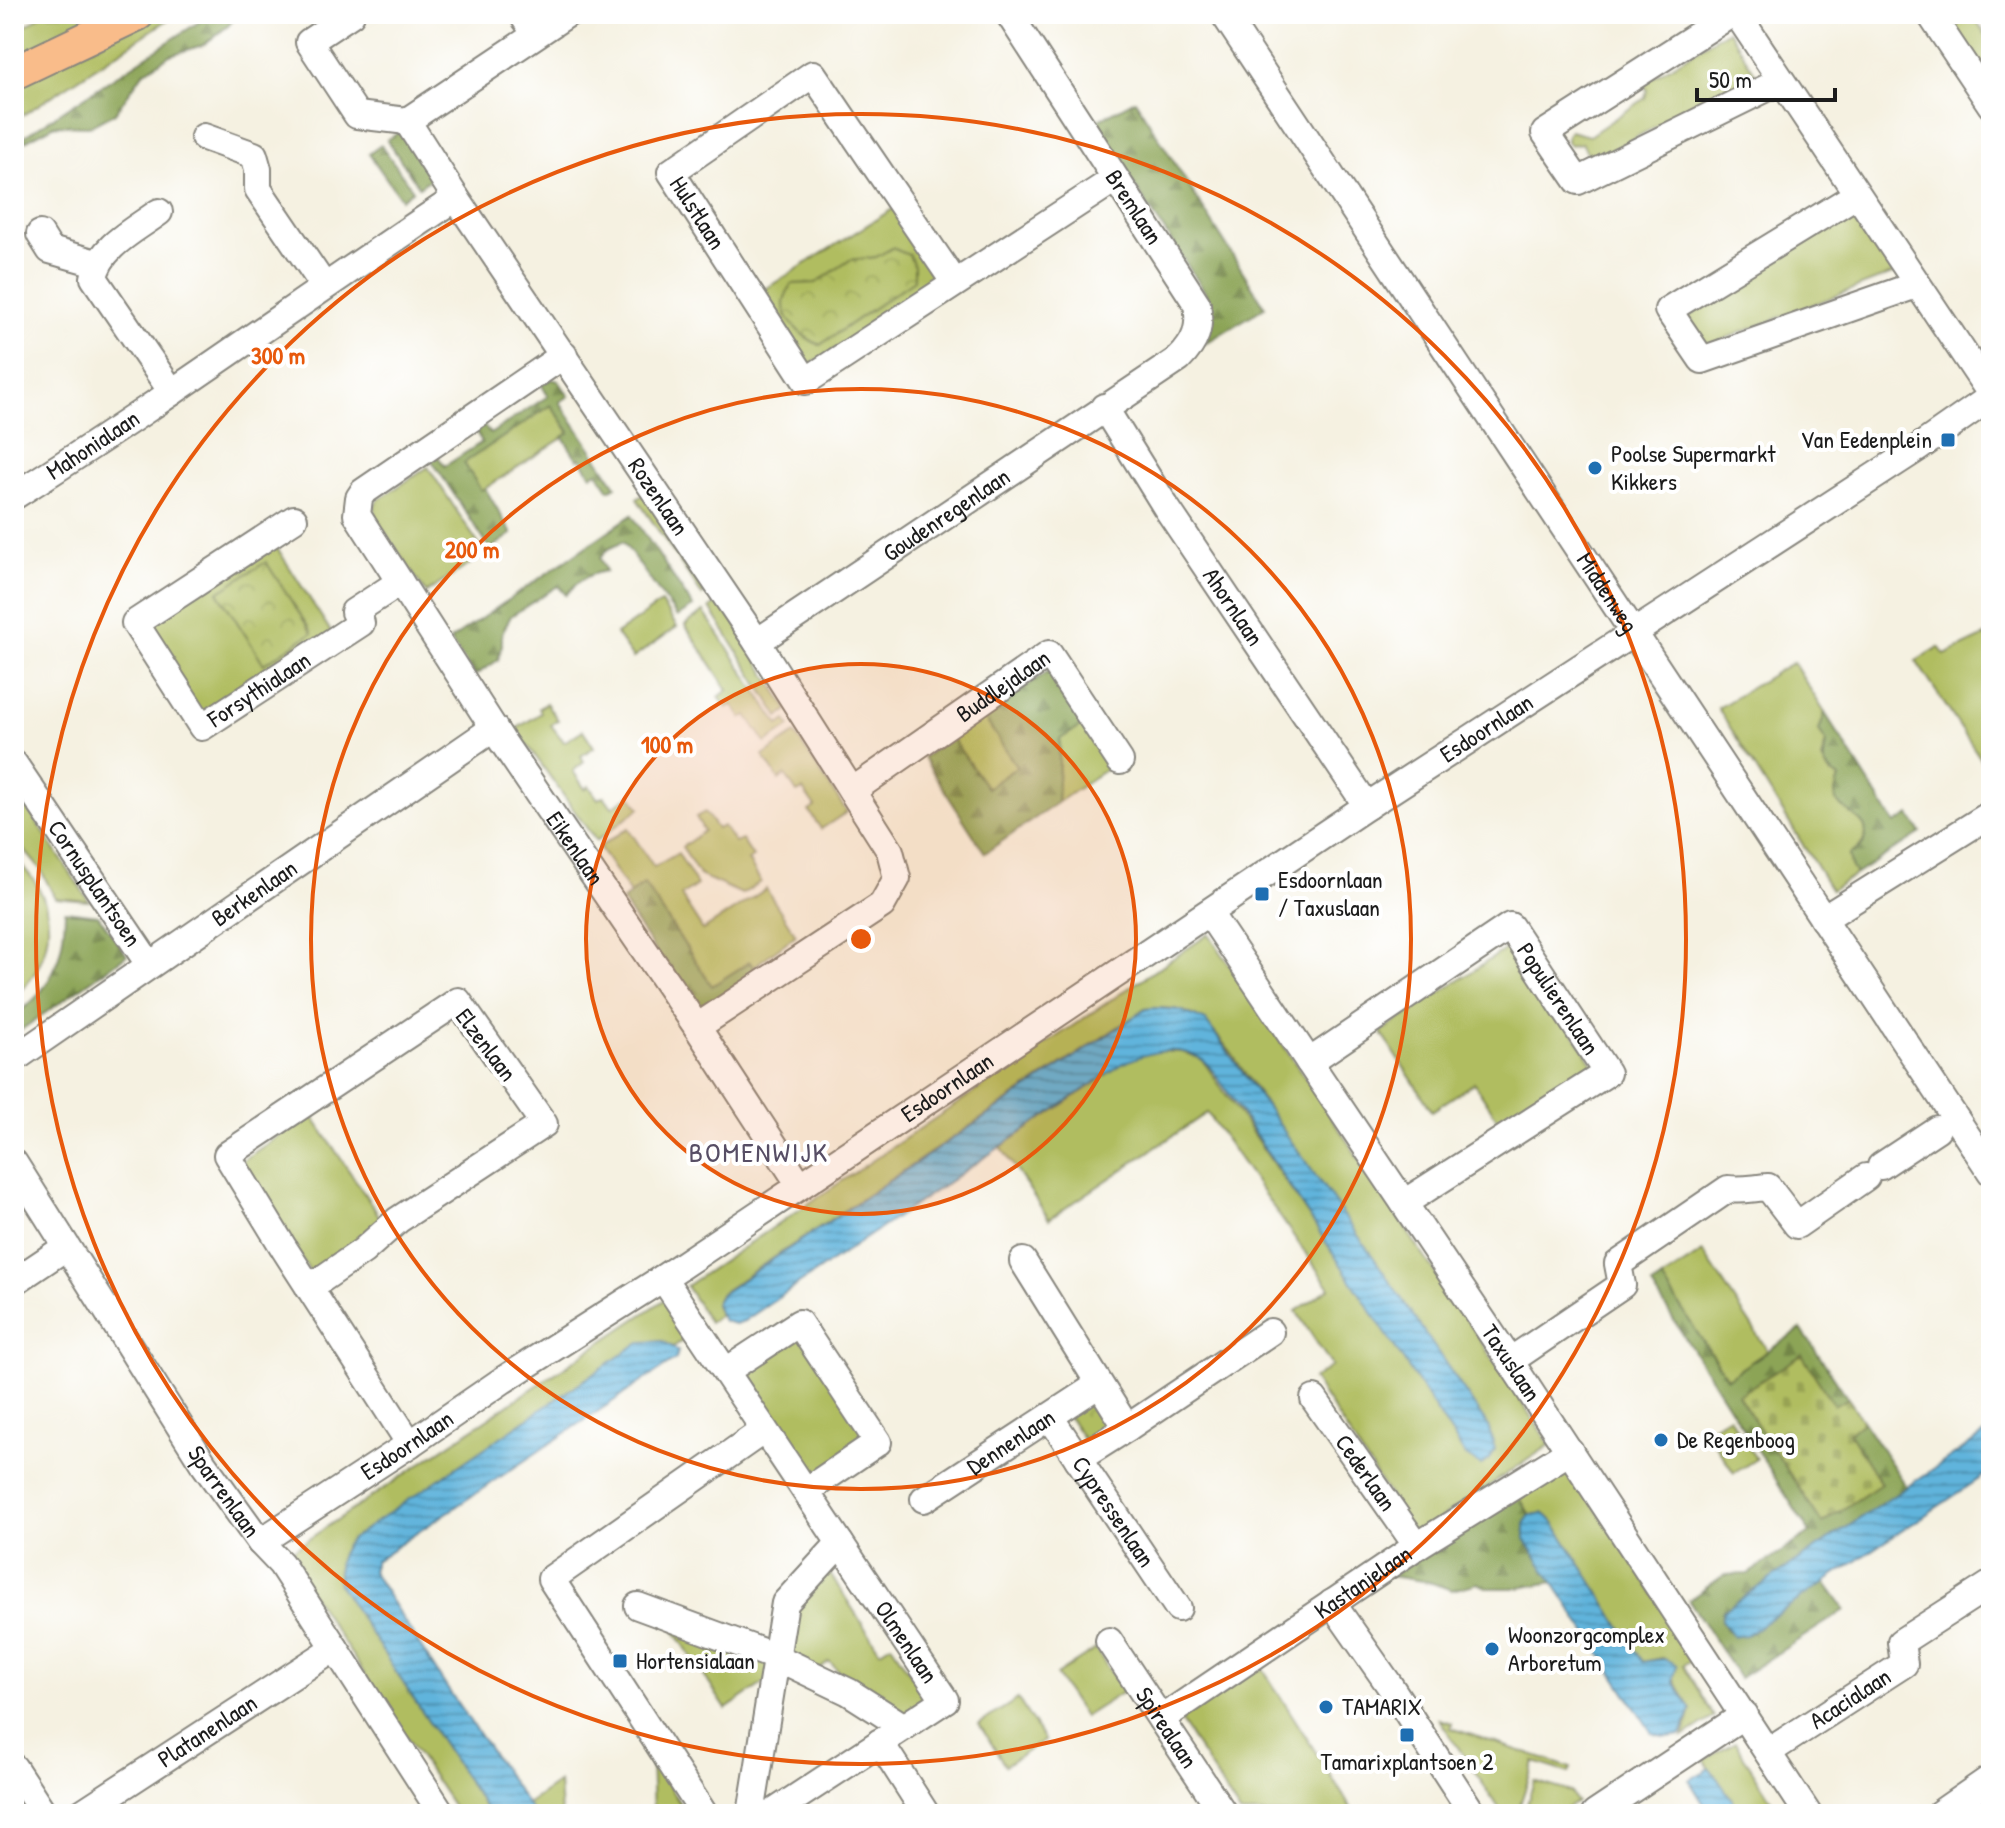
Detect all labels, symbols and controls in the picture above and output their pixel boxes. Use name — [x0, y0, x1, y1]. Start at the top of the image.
scale bar — [1697, 52, 1835, 102]
text: 50 m — [1709, 63, 1752, 95]
street label: Bremlaan — [1099, 163, 1171, 250]
street label: Hulstlaan — [663, 170, 734, 255]
text: 300 m — [251, 339, 305, 371]
street label: Mahonialaan — [40, 402, 145, 486]
place label: Van Eedenplein — [1800, 423, 1932, 455]
marker: Van Eedenplein — [1939, 431, 1957, 449]
place label: Poolse Supermarkt Kikkers — [1611, 437, 1776, 497]
street label: Rozenlaan — [621, 451, 697, 541]
marker: Poolse Supermarkt Kikkers — [1586, 459, 1604, 477]
street label: Goudenregenlaan — [876, 460, 1016, 568]
text: 200 m — [445, 533, 499, 565]
street label: Middenweg — [1570, 546, 1646, 638]
street label: Ahornlaan — [1196, 561, 1272, 652]
street label: Buddlejalaan — [949, 641, 1056, 729]
street label: Forsythialaan — [200, 643, 316, 735]
street label: Esdoornlaan — [1433, 686, 1539, 769]
text: 100 m — [641, 728, 693, 760]
street label: Eikenlaan — [540, 805, 612, 891]
street label: Cornusplantsoen — [41, 813, 150, 952]
street label: Berkenlaan — [205, 852, 303, 933]
place label: Esdoornlaan / Taxuslaan — [1278, 863, 1383, 923]
marker: Esdoornlaan / Taxuslaan — [1253, 885, 1271, 903]
centre of rings — [847, 925, 875, 953]
street label: Populierenlaan — [1510, 936, 1608, 1061]
street label: Elzenlaan — [449, 1001, 525, 1087]
street label: Esdoornlaan — [894, 1044, 999, 1129]
district label: BOMENWIJK — [689, 1133, 829, 1171]
street label: Taxuslaan — [1475, 1318, 1549, 1407]
street label: Dennenlaan — [960, 1401, 1061, 1482]
street label: Esdoornlaan — [354, 1402, 459, 1487]
place label: De Regenboog — [1677, 1423, 1795, 1455]
street label: Cederlaan — [1328, 1427, 1405, 1517]
marker: De Regenboog — [1652, 1431, 1670, 1449]
street label: Sparrenlaan — [181, 1439, 268, 1543]
street label: Cypressenlaan — [1066, 1449, 1163, 1573]
street label: Kastanjelaan — [1308, 1537, 1418, 1626]
street label: Olmenlaan — [868, 1594, 946, 1689]
place label: Woonzorgcomplex Arboretum — [1508, 1618, 1665, 1678]
marker: Woonzorgcomplex Arboretum — [1483, 1640, 1501, 1658]
place label: Hortensialaan — [636, 1644, 755, 1676]
marker: Hortensialaan — [611, 1652, 629, 1670]
street label: Acacialaan — [1803, 1660, 1896, 1736]
street label: Spirealaan — [1129, 1680, 1206, 1774]
street label: Platanenlaan — [151, 1686, 263, 1774]
place label: TAMARIX — [1342, 1690, 1422, 1722]
marker: TAMARIX — [1317, 1698, 1335, 1716]
marker: Tamarixplantsoen 2 — [1398, 1726, 1416, 1744]
place label: Tamarixplantsoen 2 — [1321, 1745, 1493, 1777]

